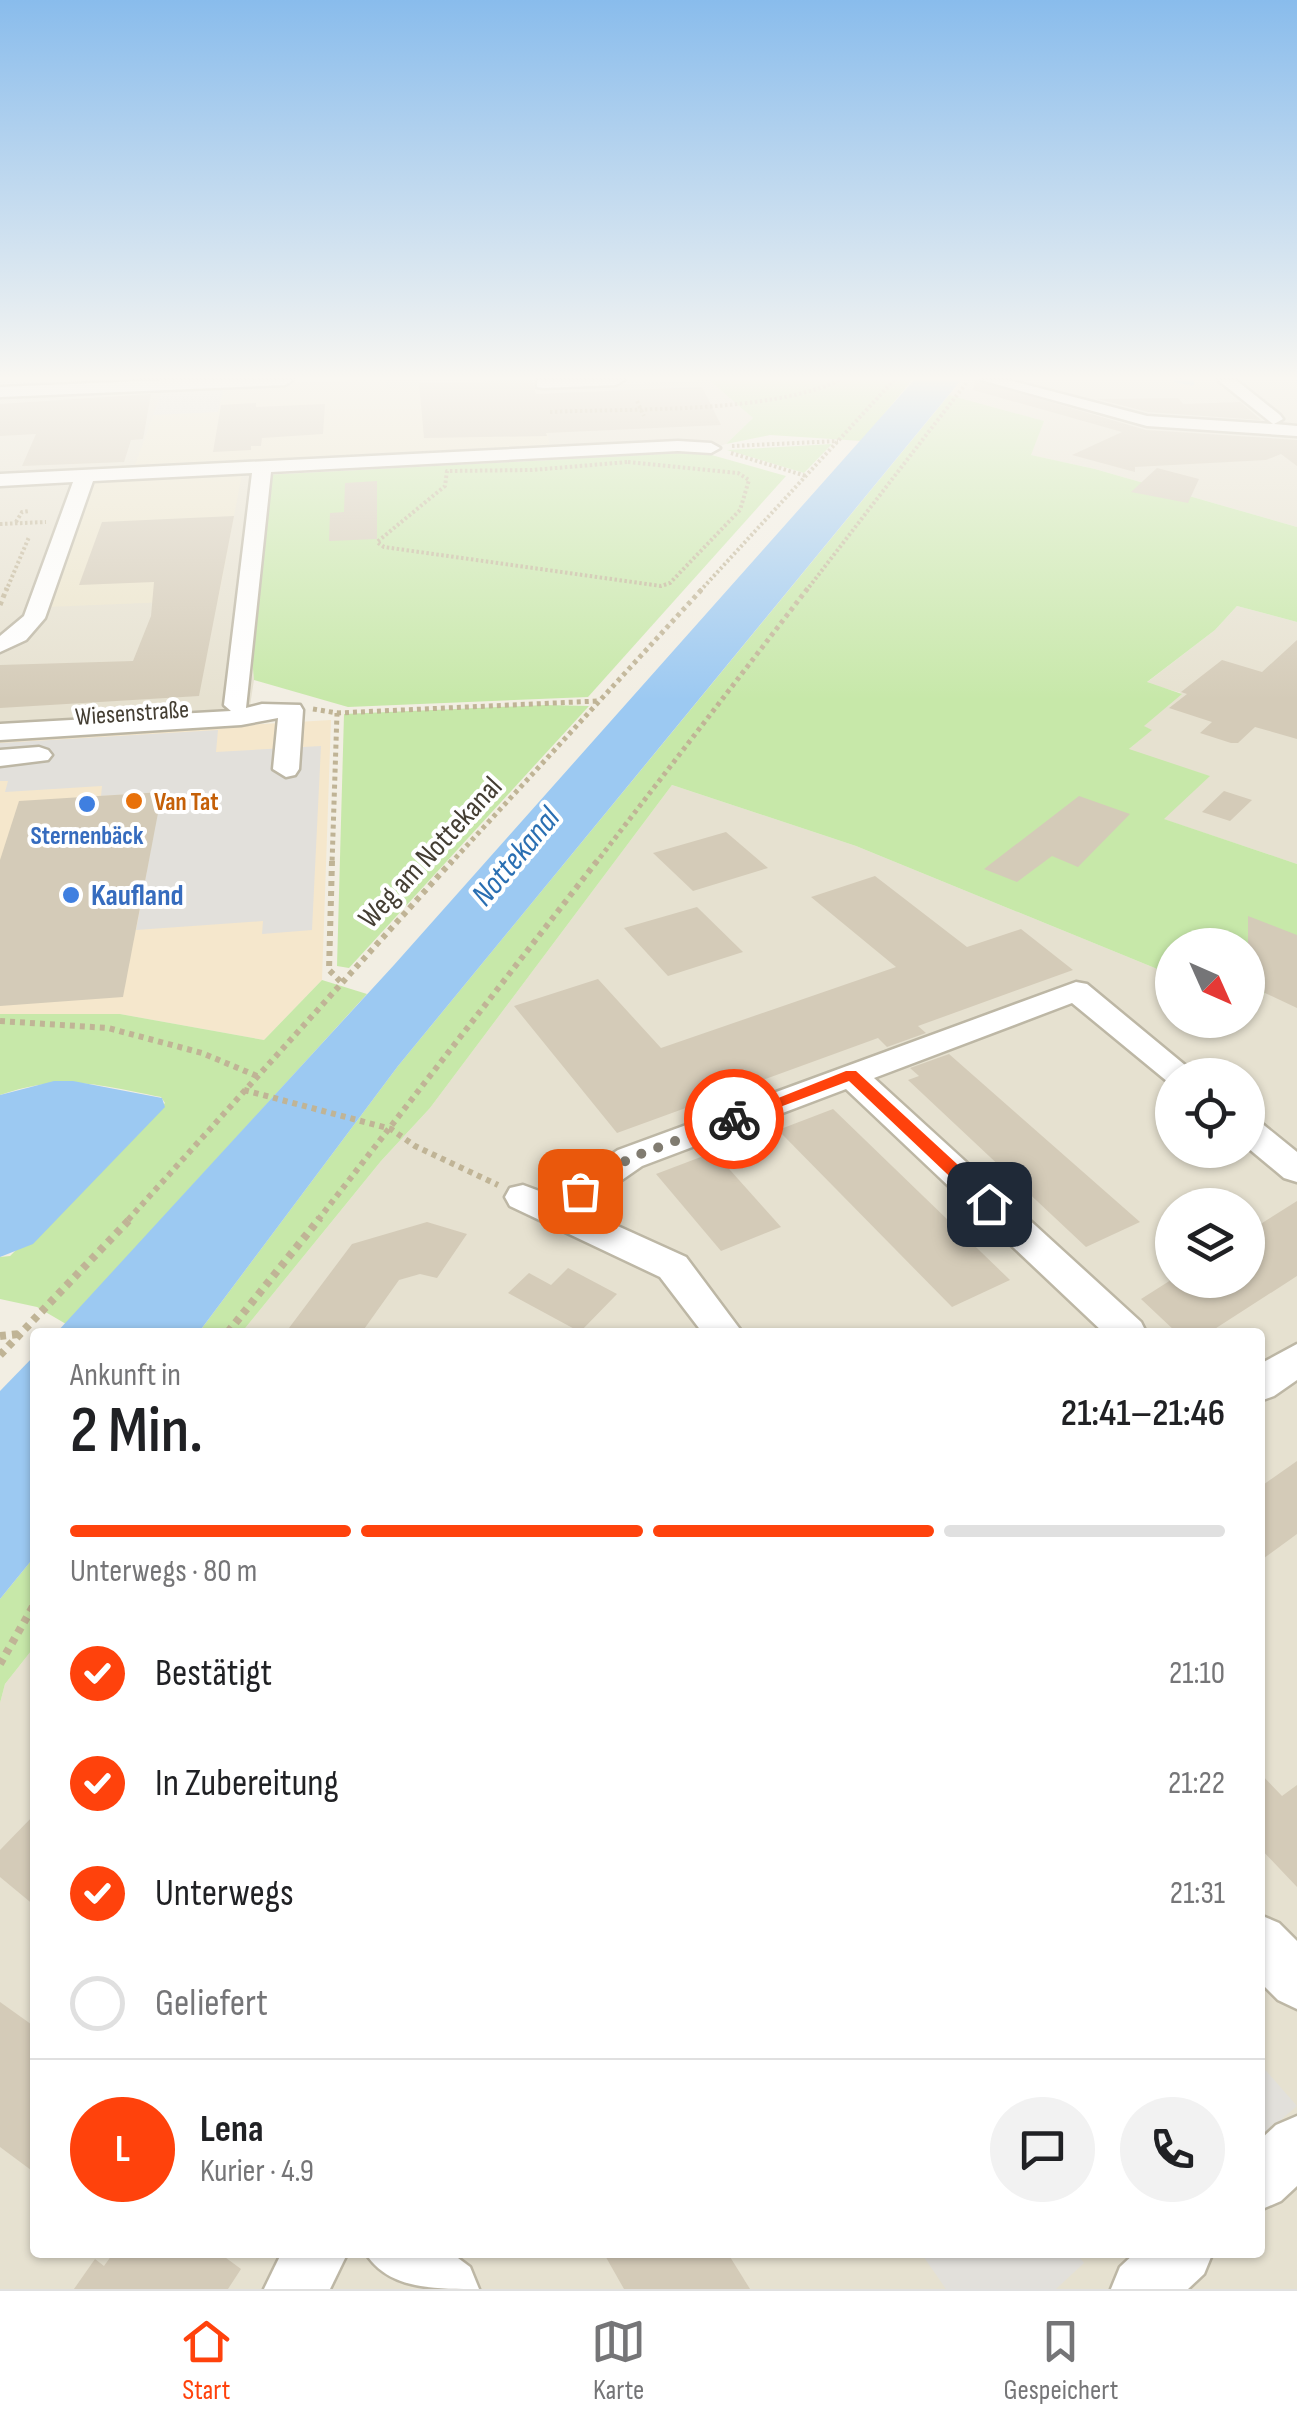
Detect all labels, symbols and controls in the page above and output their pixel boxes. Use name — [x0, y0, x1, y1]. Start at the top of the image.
street label: Wiesenstraße — [74, 694, 190, 733]
street label: Weg am Nottekanal — [351, 769, 510, 936]
place label: Van Tat — [154, 787, 218, 818]
marker: Van Tat — [123, 790, 145, 812]
marker: Sternenbäck — [76, 793, 98, 815]
water label: Nottekanal — [464, 799, 569, 914]
place label: Sternenbäck — [31, 821, 144, 852]
place label: Kaufland — [91, 878, 184, 914]
marker: Kaufland — [60, 884, 82, 906]
north arrow — [1155, 928, 1265, 1038]
map controls — [1155, 928, 1265, 1298]
button: locate — [1155, 1058, 1265, 1168]
courier — [684, 1069, 784, 1169]
icon: bike — [707, 1092, 762, 1147]
pin — [538, 1149, 623, 1234]
pin — [947, 1162, 1032, 1247]
icon: bag — [553, 1164, 608, 1219]
icon: home — [962, 1177, 1017, 1232]
button: layers — [1155, 1188, 1265, 1298]
text: Ankunft in — [70, 1356, 181, 1395]
text: 21:41–21:46 — [1061, 1391, 1225, 1436]
text: 2 Min. — [70, 1393, 203, 1471]
text: Unterwegs · 80 m — [70, 1552, 257, 1591]
icon: check — [70, 1646, 125, 1701]
text: Bestätigt — [155, 1651, 272, 1696]
text: 21:10 — [1169, 1654, 1225, 1693]
icon: check — [70, 1756, 125, 1811]
text: In Zubereitung — [155, 1761, 339, 1806]
text: 21:22 — [1168, 1764, 1225, 1803]
icon: check — [70, 1866, 125, 1921]
text: Unterwegs — [155, 1871, 294, 1916]
text: 21:31 — [1170, 1874, 1225, 1913]
text: Geliefert — [155, 1981, 268, 2026]
button: chat — [990, 2097, 1095, 2202]
button: phone — [1120, 2097, 1225, 2202]
text: Lena — [200, 2107, 263, 2152]
text: L — [115, 2127, 130, 2172]
text: Kurier · 4.9 — [200, 2152, 314, 2191]
tab: Start — [179, 2314, 234, 2407]
tab: Karte — [591, 2314, 646, 2407]
tab: Gespeichert — [1004, 2314, 1118, 2407]

